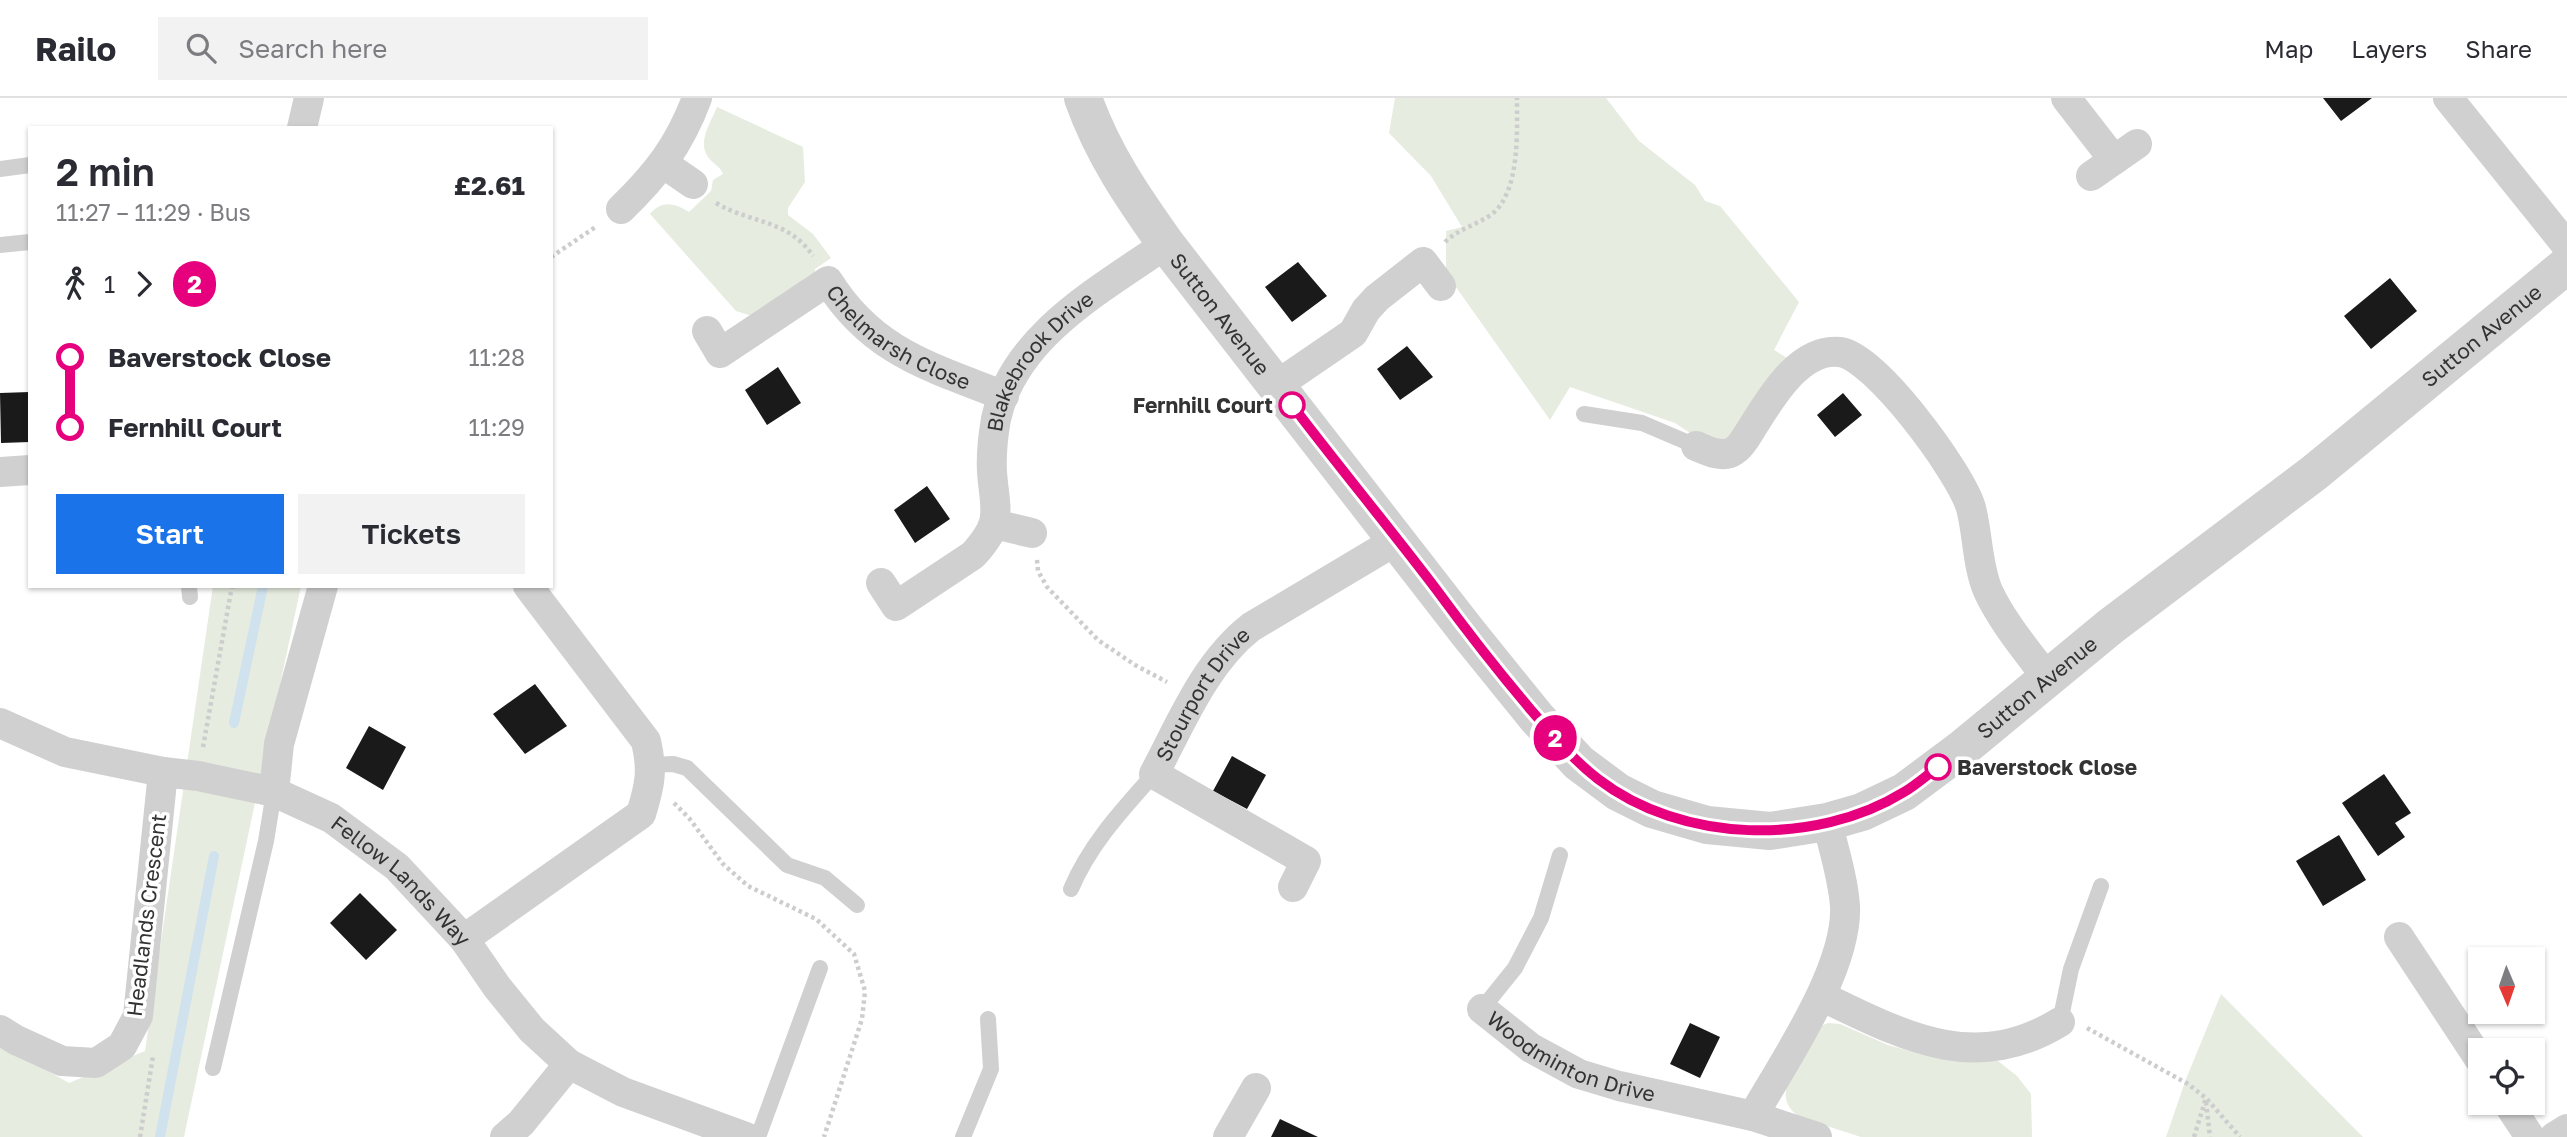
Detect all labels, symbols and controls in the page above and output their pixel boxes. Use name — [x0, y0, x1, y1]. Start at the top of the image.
search box — [158, 17, 648, 80]
text: Railo — [35, 29, 116, 68]
icon: search — [182, 29, 220, 67]
text: Search here — [238, 33, 387, 64]
text: Map — [2264, 34, 2313, 63]
text: Layers — [2351, 34, 2427, 63]
text: Share — [2465, 34, 2532, 63]
text: 2 min — [56, 149, 155, 194]
text: £2.61 — [454, 170, 525, 201]
text: 11:27 – 11:29 · Bus — [56, 198, 251, 226]
street label: Sutton Avenue — [1165, 248, 1276, 380]
icon: walk — [56, 265, 94, 303]
icon: forward — [125, 265, 163, 303]
text: 2 — [187, 269, 202, 298]
text: 1 — [104, 270, 115, 298]
street label: Sutton Avenue — [2416, 279, 2547, 392]
street label: Chelmarsh Close — [821, 280, 974, 395]
street label: Blakebrook Drive — [981, 285, 1098, 434]
text: Baverstock Close — [108, 342, 331, 373]
text: 11:28 — [468, 343, 525, 371]
place label: Fernhill Court — [1133, 392, 1273, 418]
marker: Fernhill Court — [1279, 392, 1305, 418]
text: Fernhill Court — [108, 412, 282, 443]
text: 11:29 — [469, 413, 525, 441]
button: Start — [56, 494, 284, 574]
button: Tickets — [298, 494, 525, 574]
street label: Stourport Drive — [1150, 621, 1255, 766]
street label: Sutton Avenue — [1971, 630, 2102, 744]
line badge: 2 — [1532, 715, 1578, 761]
text: 2 — [1548, 723, 1562, 752]
marker: Baverstock Close — [1925, 754, 1951, 780]
place label: Baverstock Close — [1957, 754, 2137, 780]
street label: Fellow Lands Way — [326, 810, 477, 951]
street label: Headlands Crescent — [121, 812, 171, 1018]
north arrow — [2468, 947, 2544, 1024]
map controls — [2468, 947, 2545, 1115]
street label: Woodminton Drive — [1482, 1005, 1658, 1107]
button: locate — [2468, 1038, 2545, 1115]

